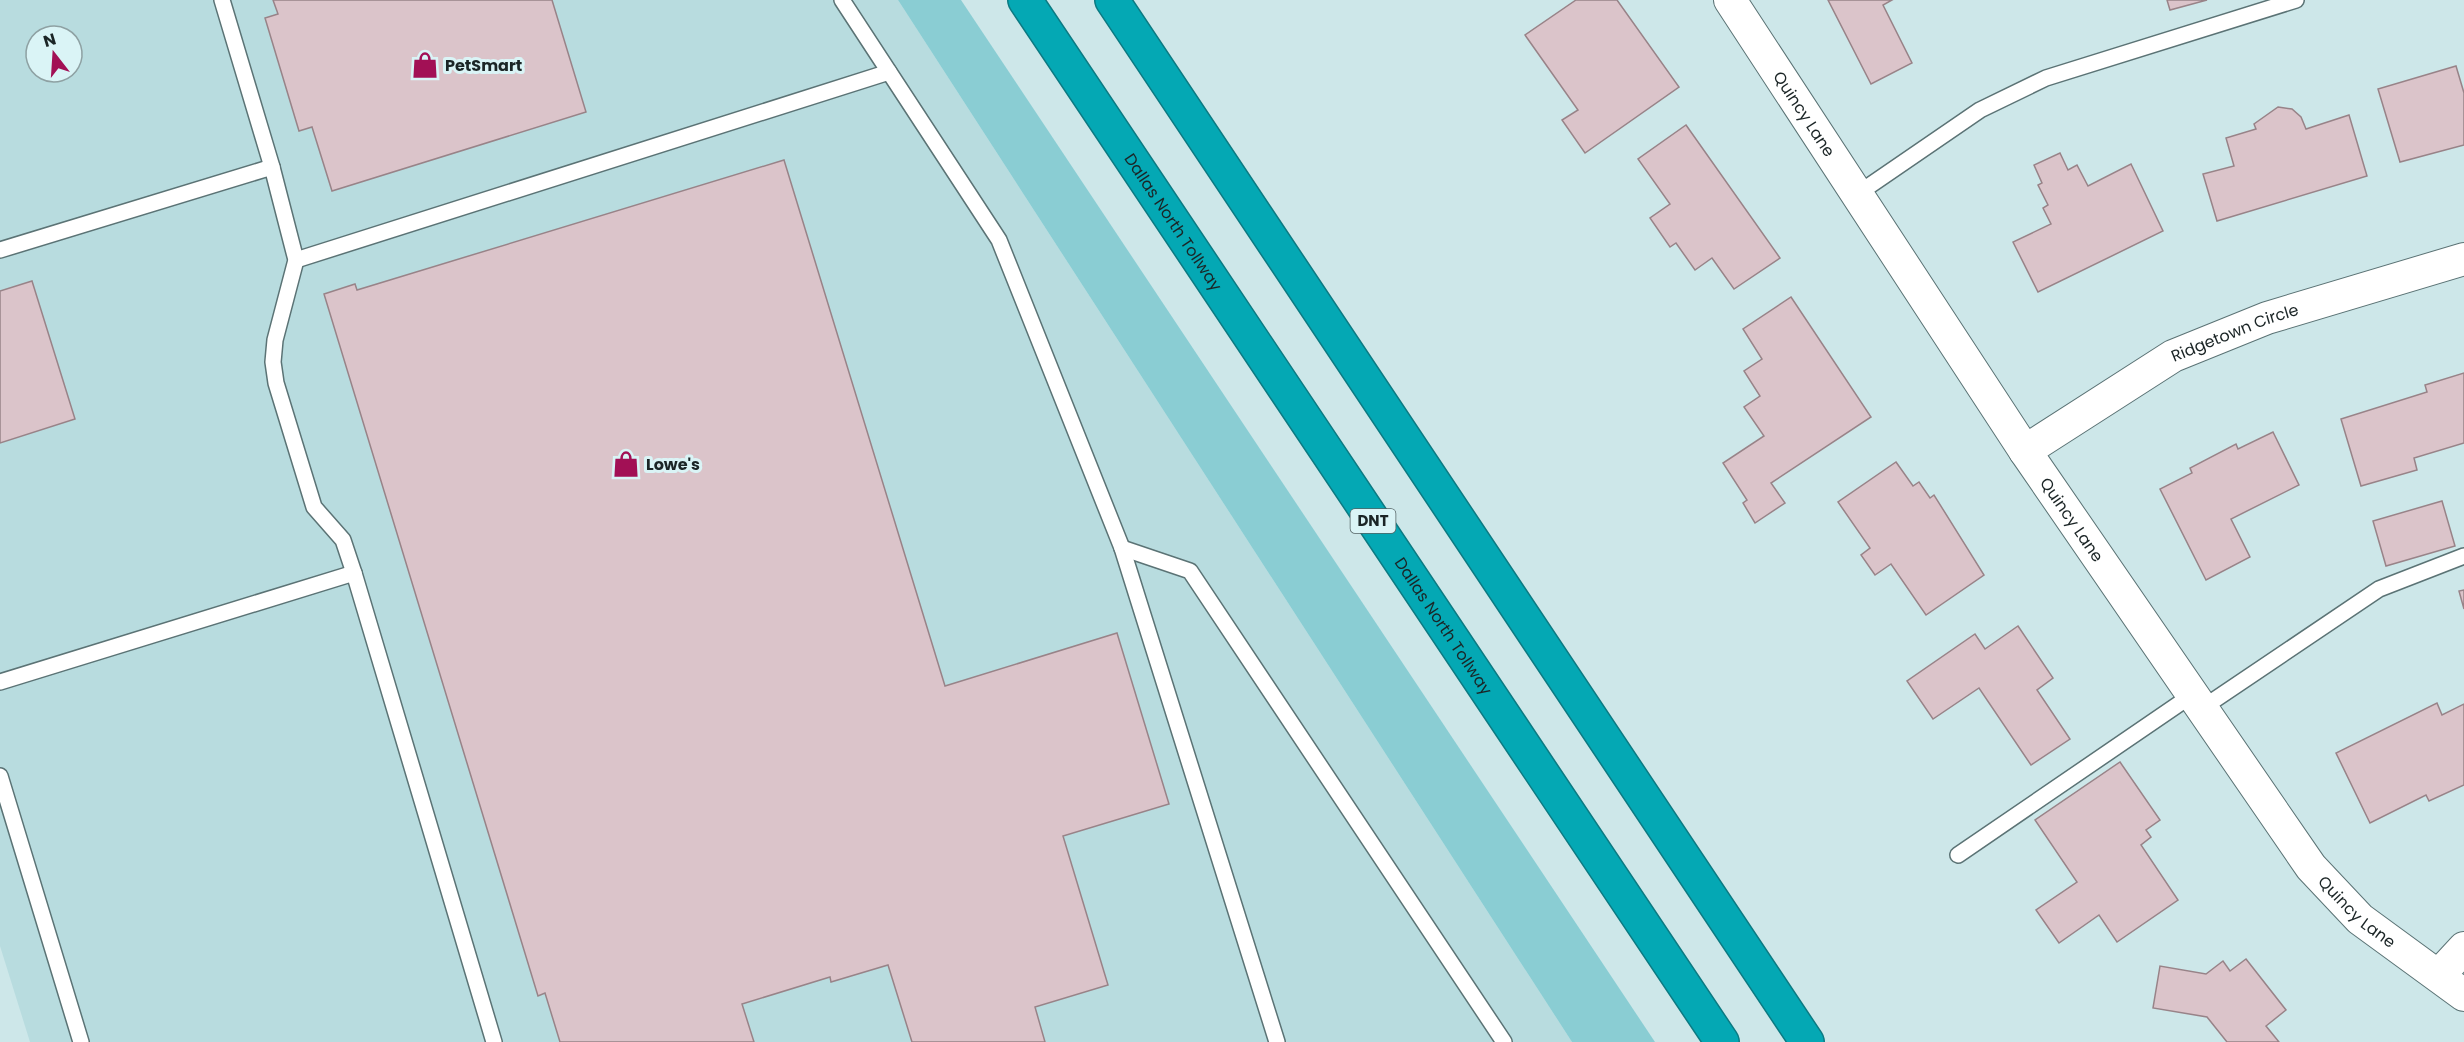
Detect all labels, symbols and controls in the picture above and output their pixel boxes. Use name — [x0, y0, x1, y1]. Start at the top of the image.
north arrow — [24, 24, 84, 84]
text: N — [41, 27, 59, 53]
shop icon: PetSmart — [410, 50, 440, 80]
place label: PetSmart — [445, 54, 522, 77]
street label: Quincy Lane — [1768, 67, 1841, 161]
street label: Dallas North Tollway — [1119, 149, 1227, 296]
street label: Ridgetown Circle — [2168, 298, 2301, 368]
shop icon: Lowe's — [611, 449, 641, 479]
place label: Lowe's — [646, 453, 700, 476]
street label: Quincy Lane — [2034, 473, 2109, 567]
road number: DNT — [1350, 509, 1396, 533]
street label: Dallas North Tollway — [1389, 553, 1498, 699]
street label: Quincy Lane — [2313, 871, 2400, 953]

